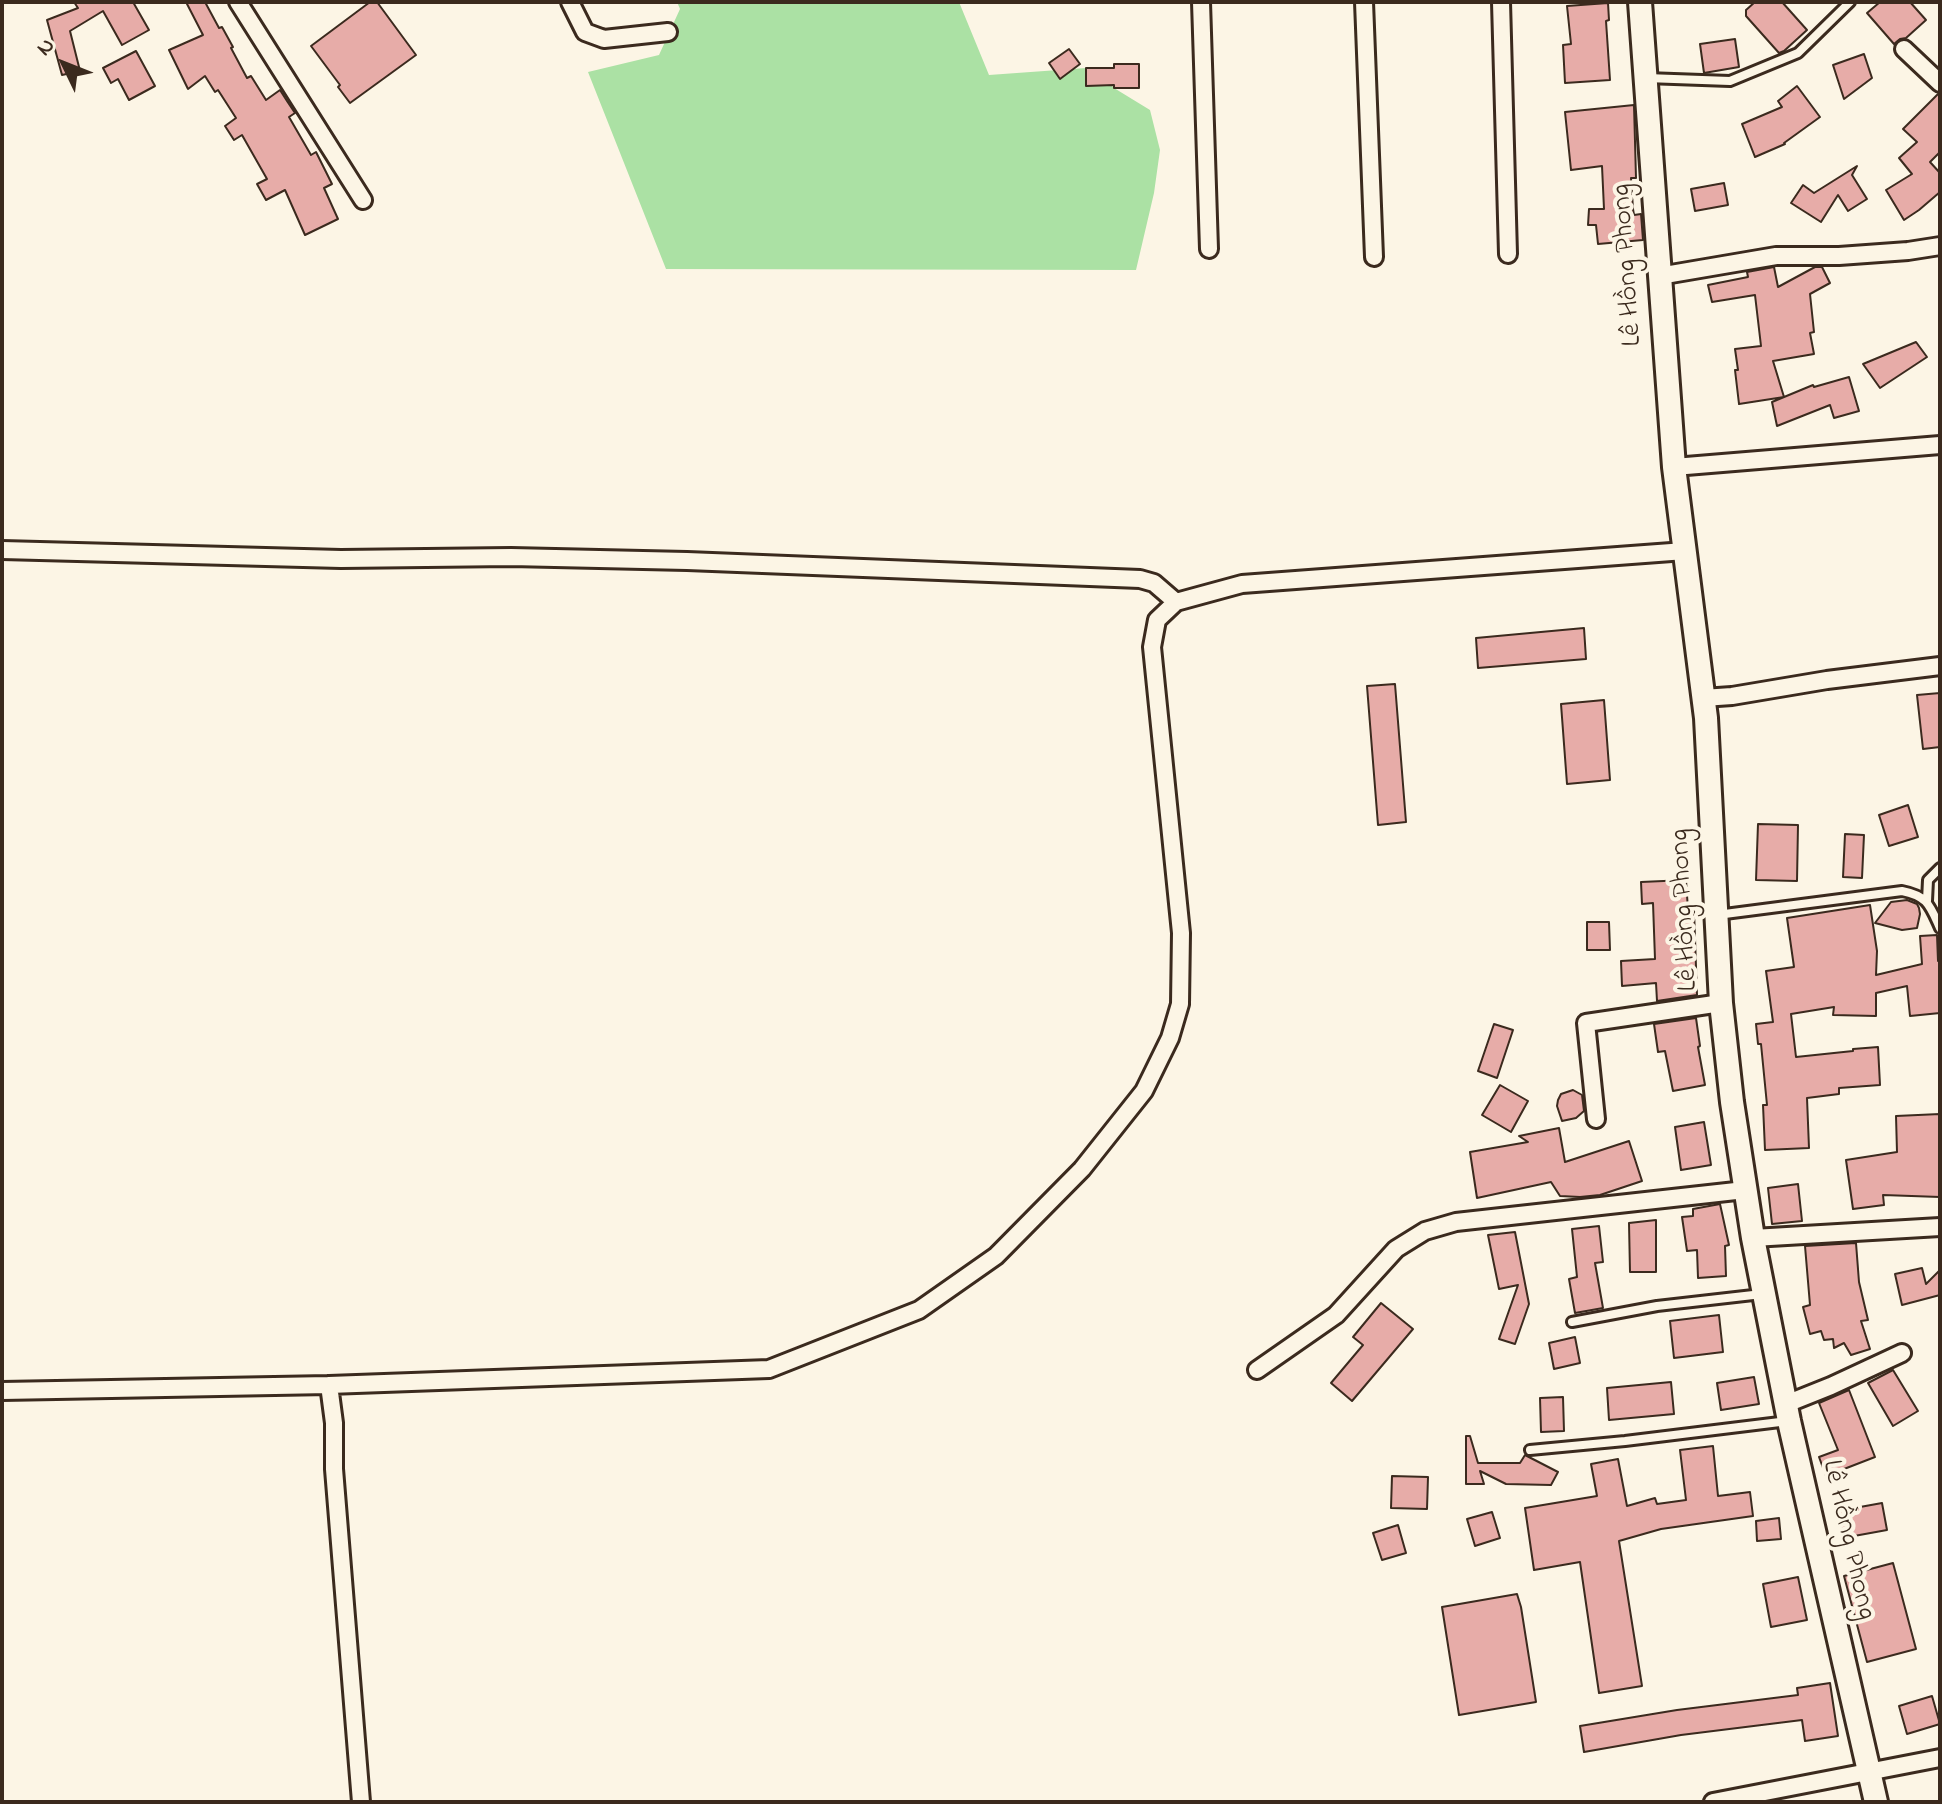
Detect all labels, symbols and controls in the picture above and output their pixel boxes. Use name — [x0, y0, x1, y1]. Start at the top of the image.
north arrow — [24, 24, 104, 104]
text: N — [30, 31, 63, 64]
street label: Lê Hồng Phong — [1607, 183, 1651, 347]
street label: Lê Hồng Phong — [1665, 828, 1707, 992]
street label: Lê Hồng Phong — [1812, 1457, 1882, 1623]

